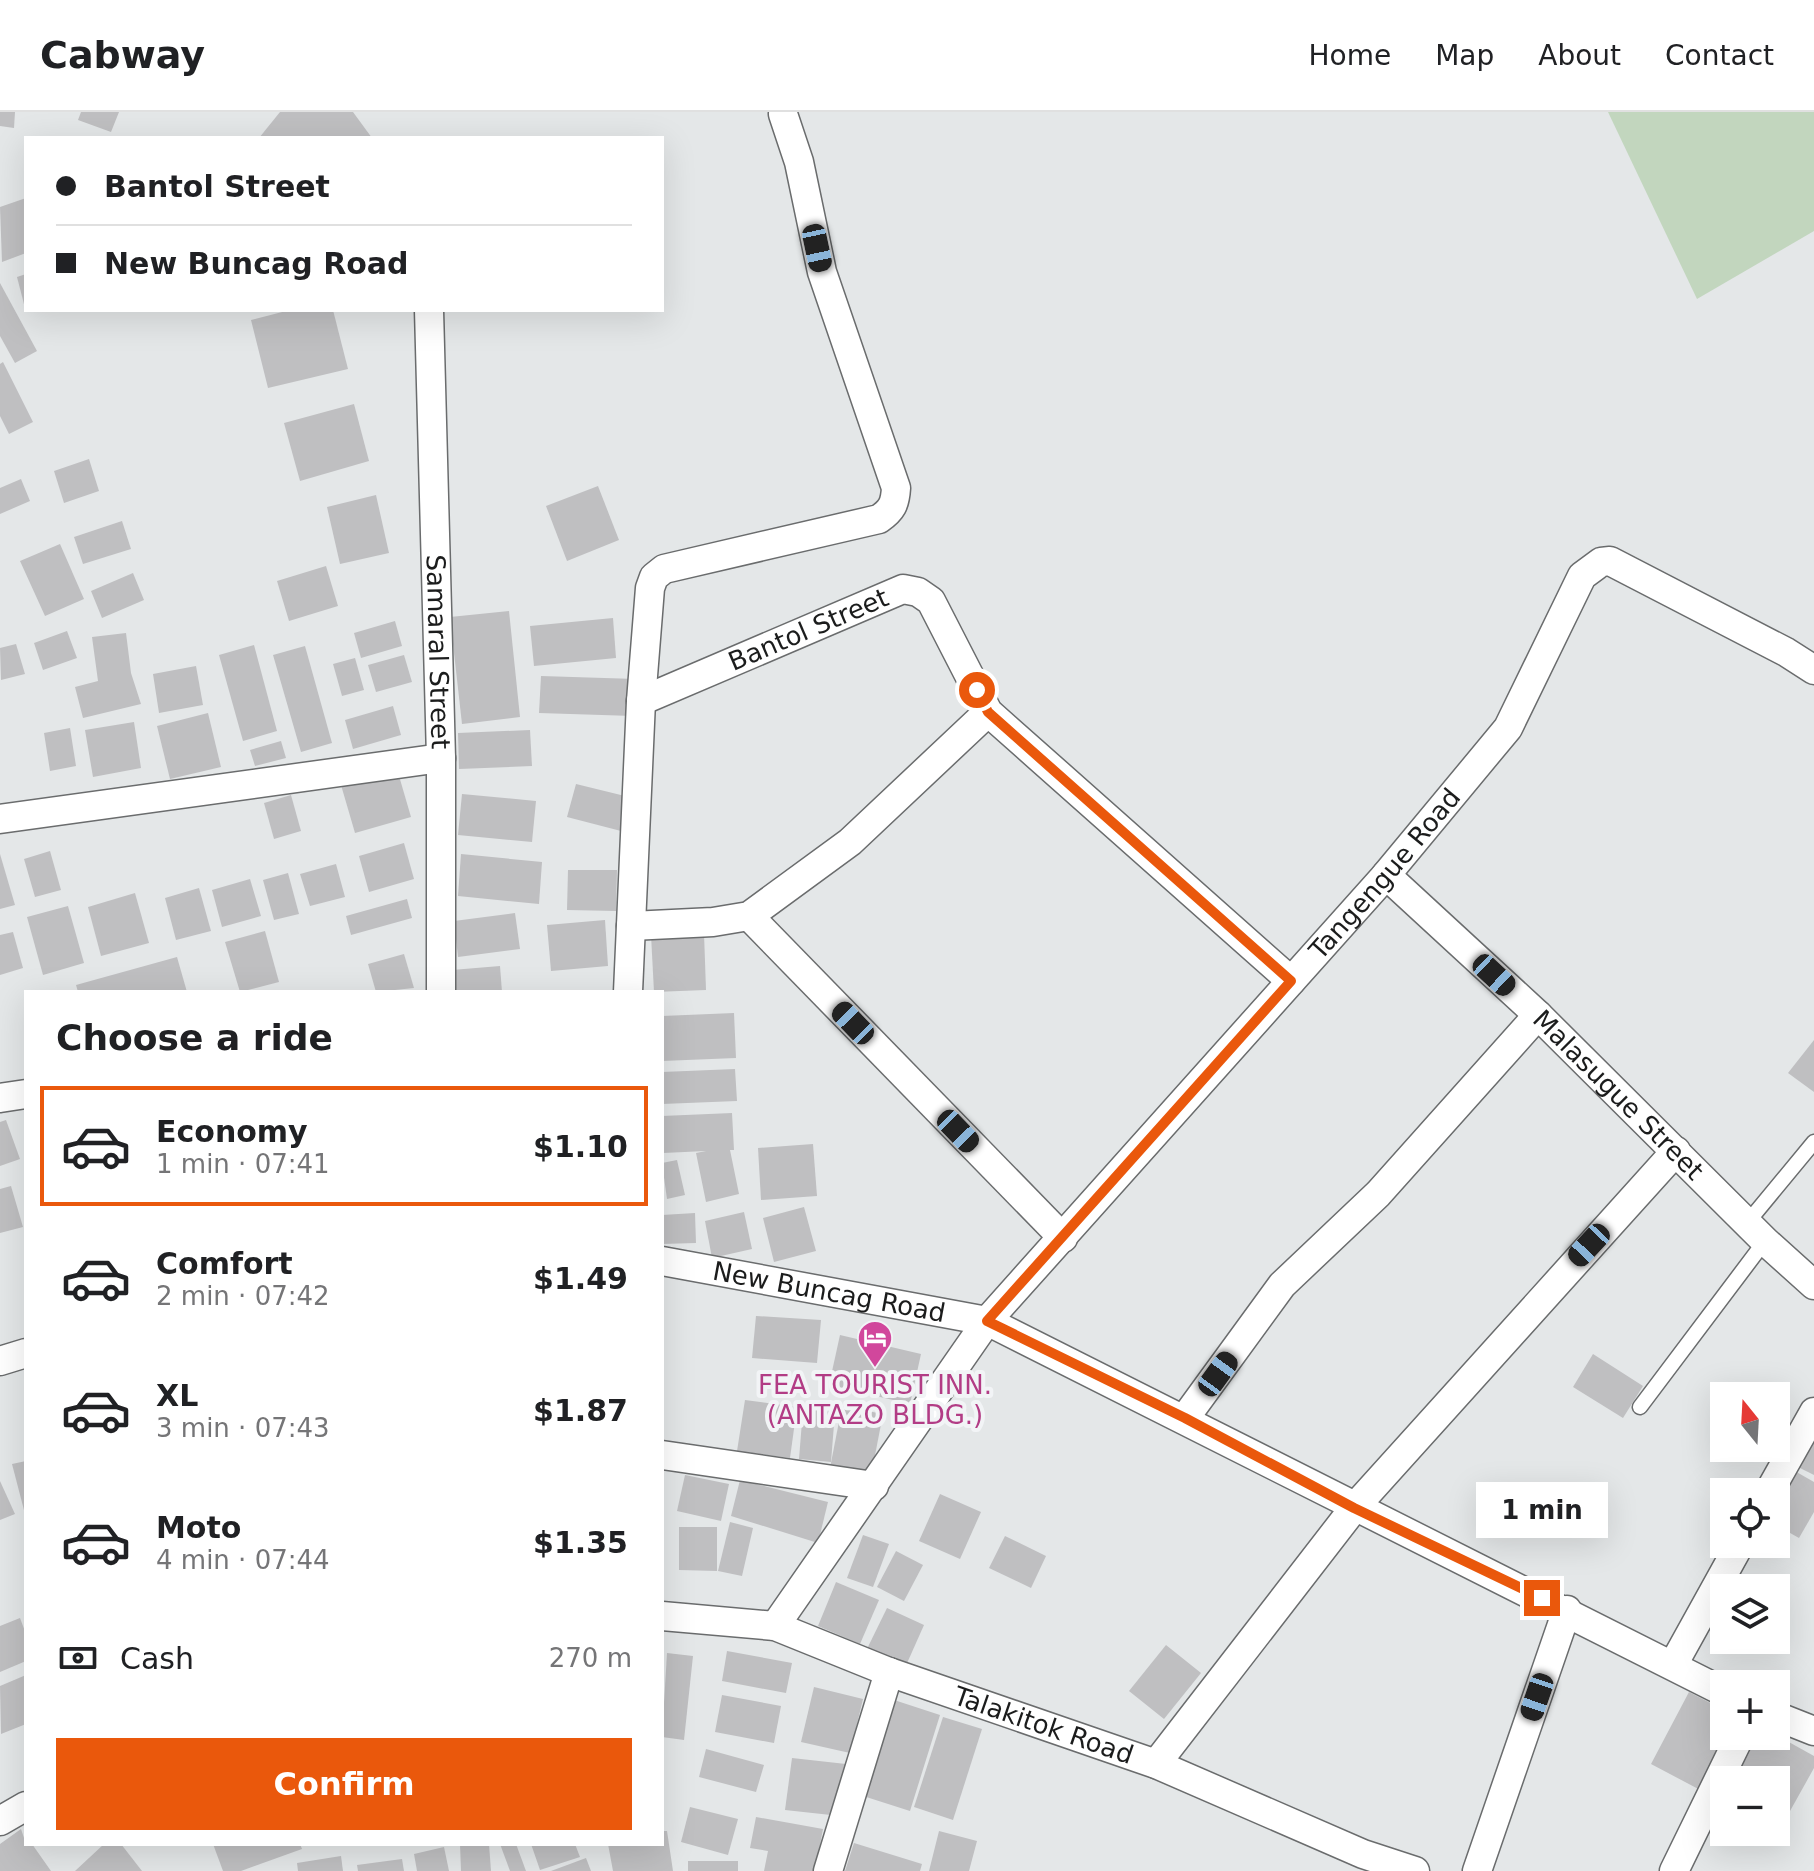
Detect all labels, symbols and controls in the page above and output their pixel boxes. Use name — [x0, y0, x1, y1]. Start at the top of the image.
text: Cabway — [40, 33, 205, 77]
text: Home — [1308, 39, 1391, 72]
text: Map — [1435, 39, 1494, 72]
text: About — [1538, 39, 1621, 72]
text: Contact — [1665, 39, 1774, 72]
text: Bantol Street — [104, 169, 330, 204]
car — [800, 222, 834, 274]
text: New Buncag Road — [104, 246, 409, 281]
street label: Samaral Street — [421, 554, 456, 750]
street label: Bantol Street — [724, 582, 893, 677]
route start — [959, 672, 995, 708]
street label: Tangengue Road — [1302, 782, 1466, 966]
car — [1468, 950, 1520, 1000]
car — [828, 997, 878, 1049]
street label: Malasugue Street — [1527, 1004, 1710, 1186]
text: Choose a ride — [56, 1017, 333, 1058]
car — [933, 1105, 983, 1157]
icon: car — [60, 1110, 132, 1182]
text: Economy — [156, 1114, 308, 1149]
text: $1.10 — [533, 1129, 628, 1164]
text: 1 min · 07:41 — [156, 1149, 330, 1179]
car — [1564, 1219, 1614, 1271]
icon: car — [60, 1242, 132, 1314]
text: Comfort — [156, 1246, 293, 1281]
street label: New Buncag Road — [710, 1256, 948, 1328]
text: $1.49 — [533, 1261, 628, 1296]
text: 2 min · 07:42 — [156, 1281, 330, 1311]
hotel icon: FEA TOURIST INN. (ANTAZO BLDG.) — [856, 1319, 894, 1369]
car — [1194, 1348, 1242, 1400]
place label: FEA TOURIST INN. (ANTAZO BLDG.) — [758, 1370, 992, 1430]
icon: car — [60, 1374, 132, 1446]
text: XL — [156, 1378, 198, 1413]
north arrow — [1710, 1382, 1790, 1462]
map controls — [1710, 1382, 1790, 1846]
text: $1.87 — [533, 1393, 628, 1428]
text: 3 min · 07:43 — [156, 1413, 330, 1443]
button: locate — [1710, 1478, 1790, 1558]
callout: 1 min — [1476, 1482, 1608, 1538]
text: 1 min — [1501, 1495, 1583, 1525]
icon: car — [60, 1506, 132, 1578]
text: Moto — [156, 1510, 241, 1545]
text: $1.35 — [533, 1525, 628, 1560]
text: 4 min · 07:44 — [156, 1545, 330, 1575]
button: layers — [1710, 1574, 1790, 1654]
route end — [1524, 1580, 1560, 1616]
icon: cash — [56, 1636, 100, 1680]
text: Cash — [120, 1641, 194, 1676]
text: 270 m — [549, 1643, 632, 1673]
car — [1518, 1670, 1556, 1724]
button: + — [1710, 1670, 1790, 1750]
street label: Talakitok Road — [949, 1680, 1137, 1770]
button: Confirm — [56, 1738, 632, 1830]
button: − — [1710, 1766, 1790, 1846]

